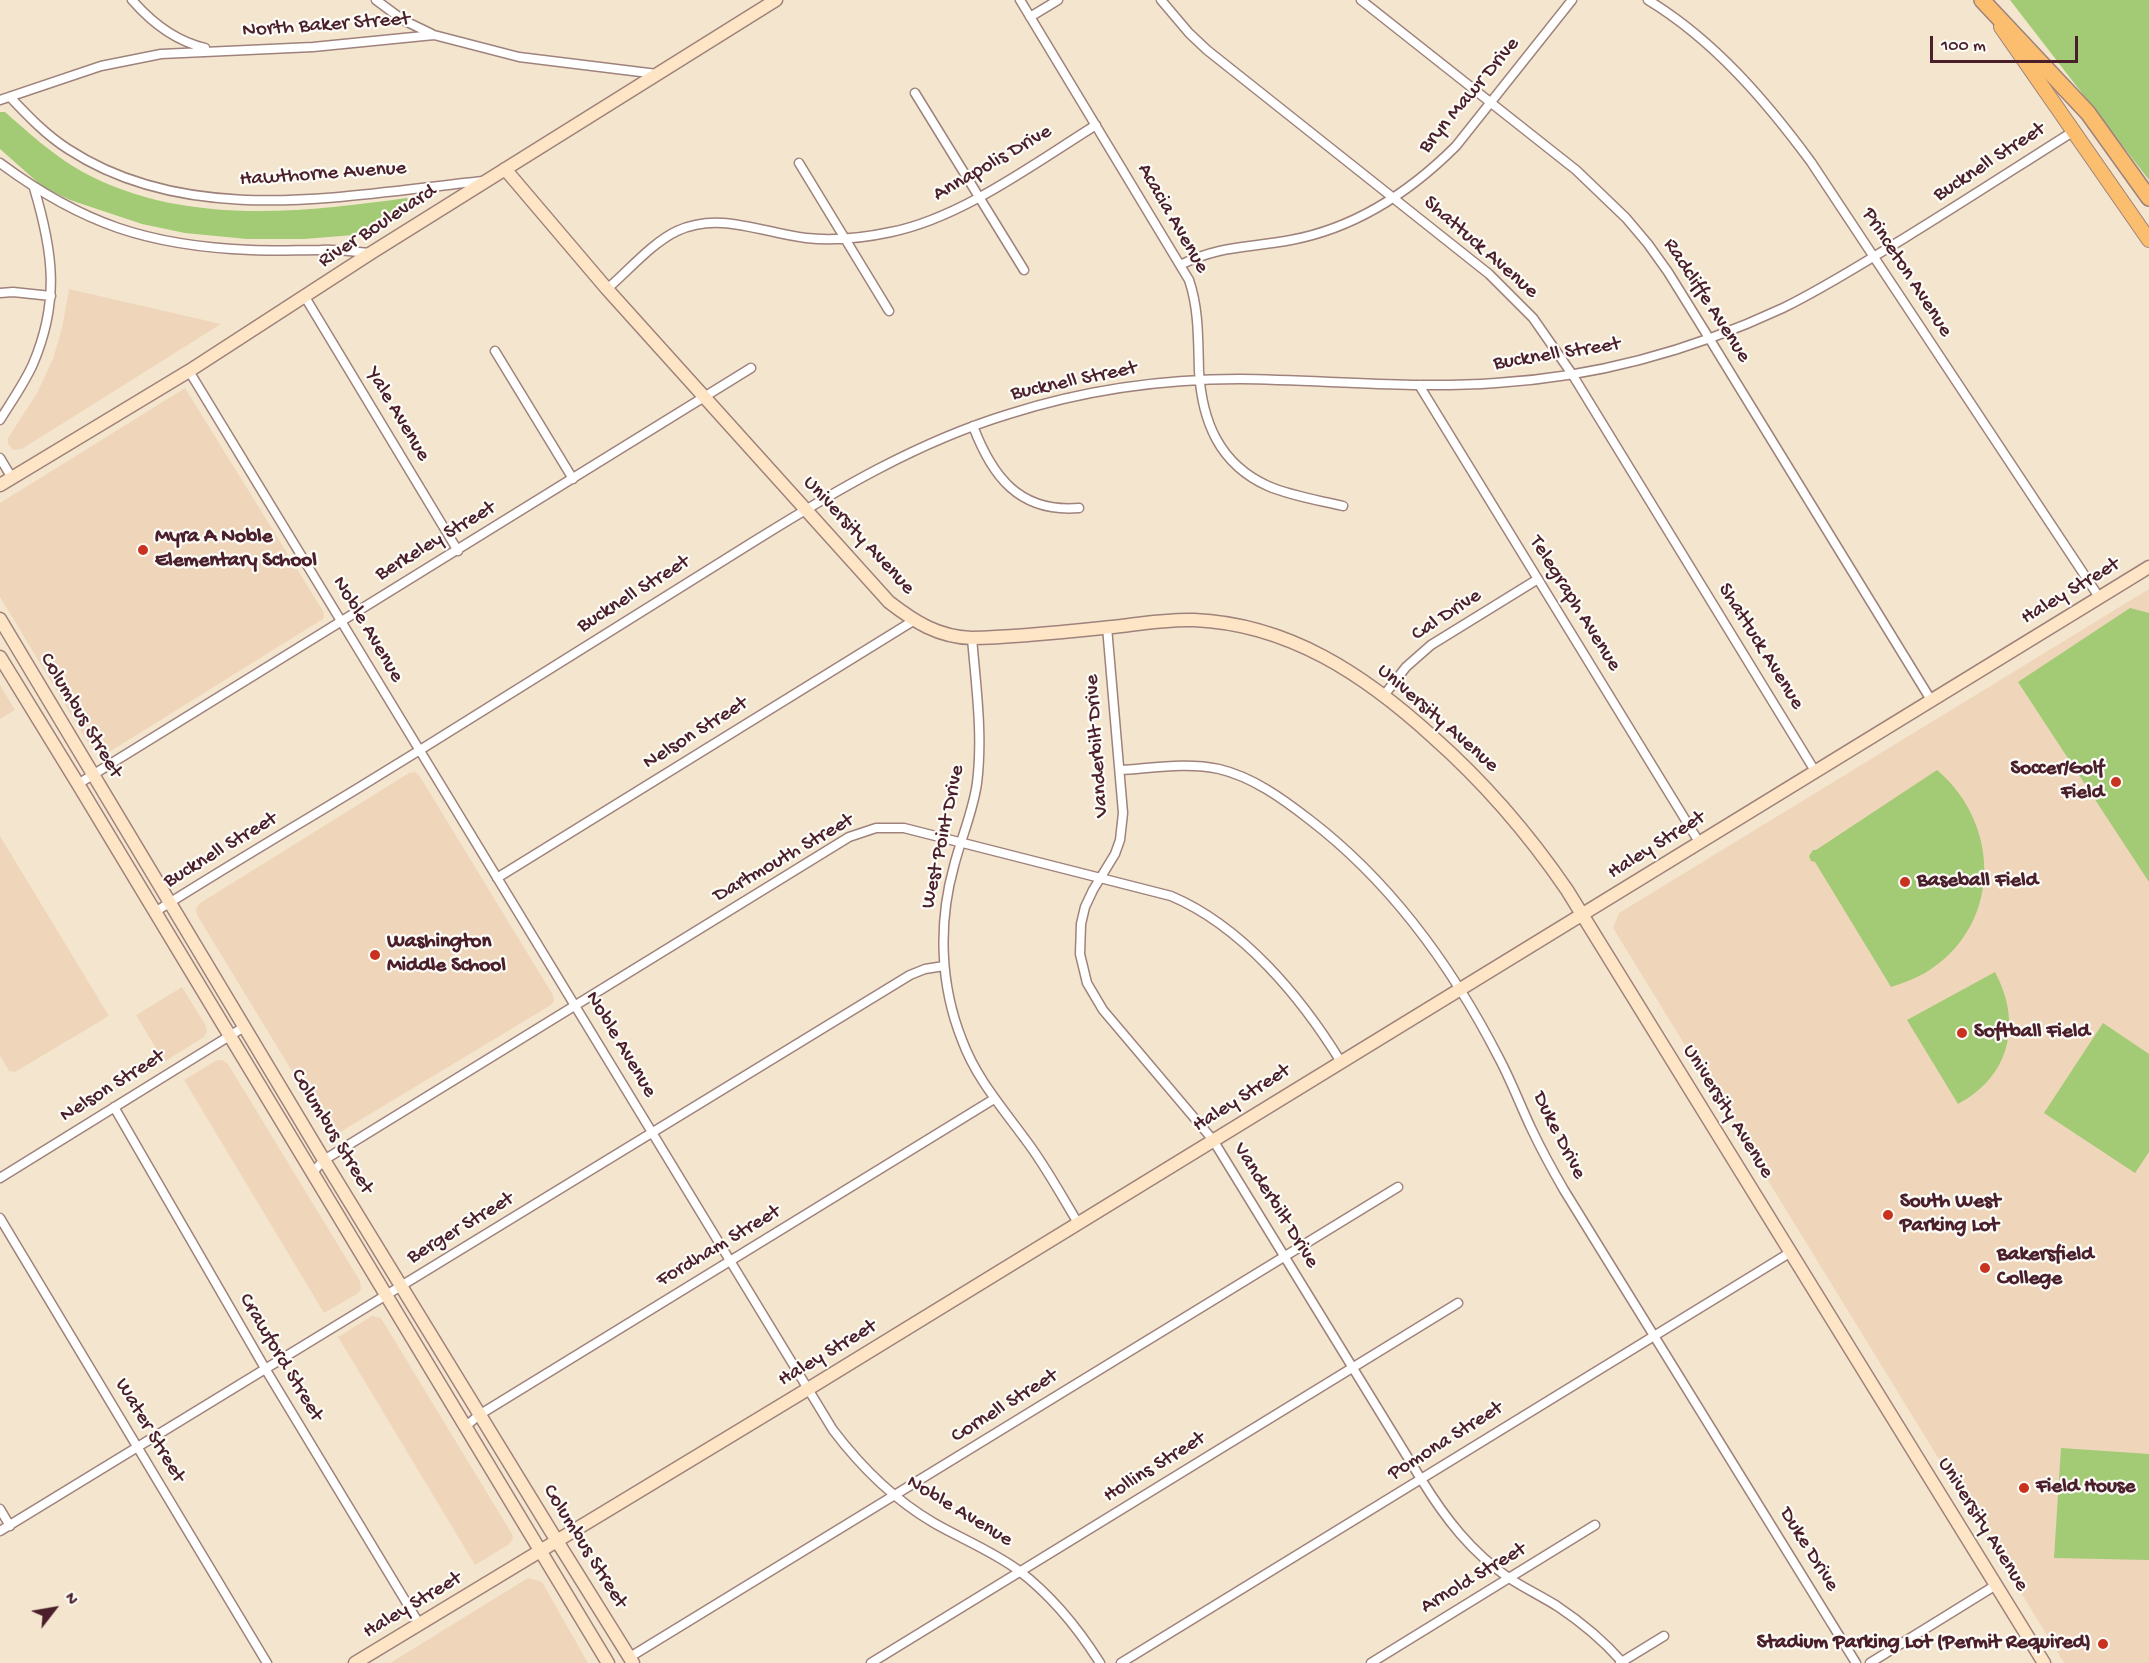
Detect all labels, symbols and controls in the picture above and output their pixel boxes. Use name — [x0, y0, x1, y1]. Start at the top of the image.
street label: North Baker Street — [241, 8, 411, 44]
scale bar — [1933, 24, 2082, 62]
street label: Bryn Mawr Drive — [1414, 33, 1526, 159]
text: 100 m — [1941, 36, 1986, 57]
street label: Bucknell Street — [1929, 118, 2051, 208]
street label: Annapolis Drive — [929, 120, 1057, 208]
street label: Hawthorne Avenue — [239, 157, 407, 193]
street label: Acacia Avenue — [1130, 160, 1214, 278]
street label: River Boulevard — [314, 179, 442, 275]
street label: Shattuck Avenue — [1417, 191, 1543, 305]
street label: Princeton Avenue — [1855, 204, 1957, 342]
street label: Radcliffe Avenue — [1656, 234, 1756, 368]
street label: Bucknell Street — [1492, 333, 1622, 377]
street label: Bucknell Street — [1009, 356, 1139, 408]
street label: Yale Avenue — [359, 364, 435, 466]
street label: University Avenue — [796, 471, 920, 601]
street label: Berkeley Street — [371, 496, 501, 588]
place label: Myra A Noble Elementary School — [155, 525, 317, 575]
street label: Telegraph Avenue — [1522, 532, 1626, 676]
marker: Myra A Noble Elementary School — [136, 543, 150, 557]
street label: Bucknell Street — [573, 550, 695, 640]
street label: Haley Street — [2017, 553, 2125, 631]
street label: Noble Avenue — [325, 572, 409, 688]
street label: Shattuck Avenue — [1711, 579, 1809, 715]
street label: Cal Drive — [1407, 584, 1487, 648]
street label: Columbus Street — [33, 649, 127, 783]
street label: University Avenue — [1371, 659, 1503, 779]
street label: Vanderbilt Drive — [1080, 674, 1116, 818]
street label: Nelson Street — [639, 692, 753, 776]
place label: Soccer/Golf Field — [2011, 757, 2104, 807]
street label: West Point Drive — [916, 763, 972, 911]
marker: Soccer/Golf Field — [2109, 775, 2123, 789]
street label: Haley Street — [1604, 806, 1710, 886]
street label: Bucknell Street — [160, 807, 282, 895]
street label: Dartmouth Street — [709, 809, 859, 909]
place label: Baseball Field — [1917, 869, 2038, 895]
marker: Baseball Field — [1898, 875, 1912, 889]
place label: Washington Middle School — [387, 930, 506, 980]
marker: Washington Middle School — [368, 948, 382, 962]
street label: Noble Avenue — [578, 987, 662, 1103]
place label: Softball Field — [1974, 1020, 2090, 1046]
marker: Softball Field — [1955, 1026, 1969, 1040]
street label: University Avenue — [1676, 1040, 1778, 1184]
street label: Nelson Street — [56, 1045, 170, 1129]
street label: Haley Street — [1189, 1059, 1295, 1139]
street label: Columbus Street — [284, 1065, 378, 1199]
street label: Duke Drive — [1525, 1088, 1591, 1184]
street label: Vanderbilt Drive — [1226, 1138, 1324, 1274]
street label: Berger Street — [403, 1187, 519, 1271]
place label: South West Parking Lot — [1900, 1190, 2000, 1240]
street label: Fordham Street — [652, 1200, 786, 1294]
marker: South West Parking Lot — [1881, 1208, 1895, 1222]
place label: Bakersfield College — [1997, 1243, 2094, 1293]
marker: Bakersfield College — [1978, 1261, 1992, 1275]
street label: Crawford Street — [232, 1289, 328, 1427]
street label: Haley Street — [774, 1315, 882, 1393]
street label: Cornell Street — [947, 1364, 1063, 1450]
street label: Water Street — [108, 1374, 190, 1488]
street label: Pomona Street — [1384, 1397, 1508, 1487]
street label: Hollins Street — [1099, 1427, 1211, 1509]
street label: University Avenue — [1931, 1453, 2033, 1597]
street label: Noble Avenue — [901, 1470, 1017, 1554]
place label: Field House — [2036, 1475, 2135, 1501]
street label: Columbus Street — [536, 1480, 632, 1614]
marker: Field House — [2017, 1481, 2031, 1495]
street label: Duke Drive — [1772, 1503, 1844, 1597]
street label: Arnold Street — [1417, 1538, 1531, 1620]
street label: Haley Street — [359, 1567, 467, 1645]
north arrow — [24, 1579, 84, 1639]
text: N — [59, 1590, 81, 1609]
place label: Stadium Parking Lot (Permit Required) — [1757, 1631, 2091, 1657]
marker: Stadium Parking Lot (Permit Required) — [2096, 1637, 2110, 1651]

